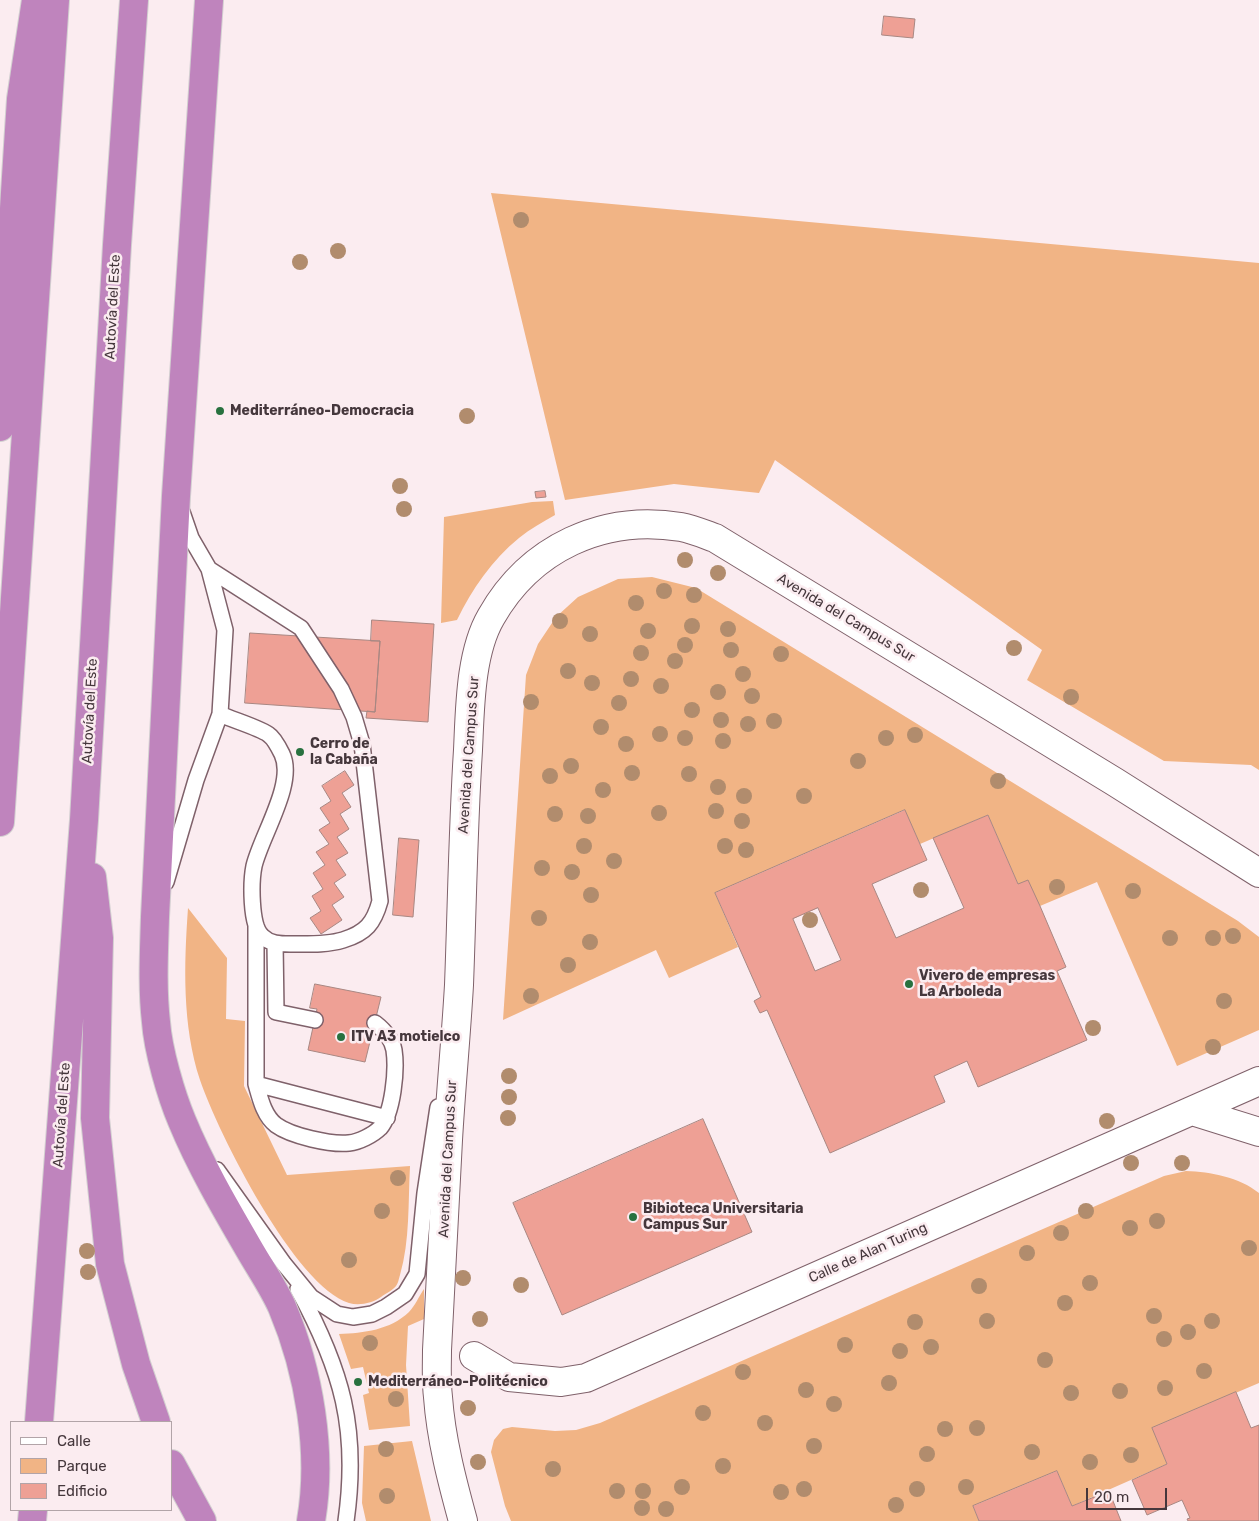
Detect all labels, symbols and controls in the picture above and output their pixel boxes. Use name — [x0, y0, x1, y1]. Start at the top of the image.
street label: Autovía del Este — [102, 254, 124, 360]
place label: Mediterráneo-Democracia — [230, 403, 414, 419]
marker: Mediterráneo-Democracia — [214, 405, 226, 417]
street label: Avenida del Campus Sur — [774, 570, 918, 666]
street label: Autovía del Este — [79, 658, 101, 764]
street label: Avenida del Campus Sur — [455, 676, 483, 834]
place label: Cerro de la Cabaña — [310, 736, 378, 769]
marker: Cerro de la Cabaña — [294, 746, 306, 758]
place label: Vivero de empresas La Arboleda — [919, 968, 1055, 1000]
marker: Vivero de empresas La Arboleda — [903, 978, 915, 990]
place label: ITV A3 motielco — [351, 1029, 460, 1045]
marker: ITV A3 motielco — [335, 1031, 347, 1043]
street label: Autovía del Este — [50, 1062, 74, 1168]
street label: Avenida del Campus Sur — [435, 1080, 461, 1238]
place label: Bibioteca Universitaria Campus Sur — [643, 1201, 804, 1234]
marker: Bibioteca Universitaria Campus Sur — [627, 1211, 639, 1223]
street label: Calle de Alan Turing — [806, 1219, 930, 1287]
place label: Mediterráneo-Politécnico — [368, 1374, 548, 1390]
marker: Mediterráneo-Politécnico — [352, 1376, 364, 1388]
legend — [10, 1421, 172, 1511]
text: Calle — [57, 1432, 91, 1450]
text: Parque — [57, 1457, 107, 1475]
scale bar — [1089, 1478, 1170, 1510]
text: Edificio — [57, 1482, 107, 1500]
text: 20 m — [1094, 1488, 1129, 1506]

